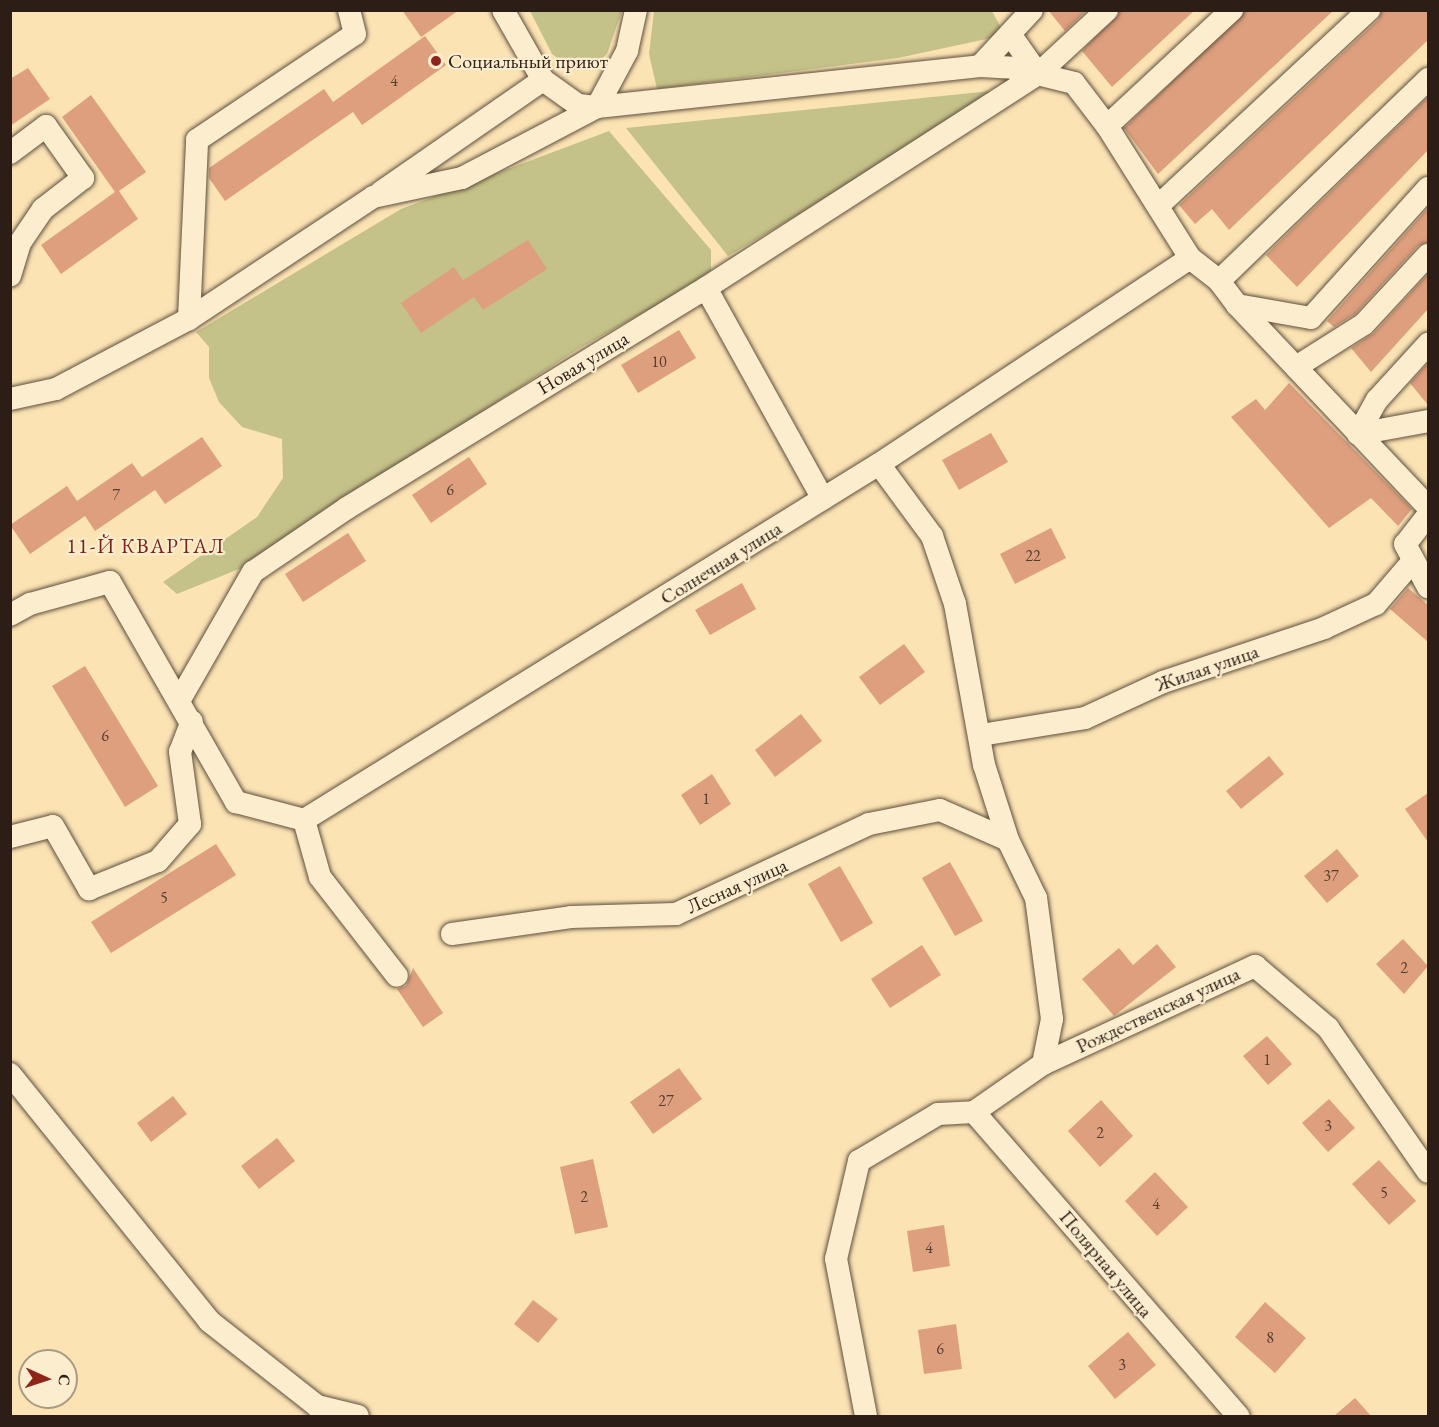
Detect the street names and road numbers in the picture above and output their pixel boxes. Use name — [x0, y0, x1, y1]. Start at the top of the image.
street label: Новая улица — [533, 326, 633, 400]
street label: Солнечная улица — [656, 516, 786, 610]
street label: Жилая улица — [1152, 639, 1262, 697]
street label: Лесная улица — [683, 853, 791, 919]
street label: Рождественская улица — [1072, 962, 1244, 1058]
street label: Полярная улица — [1054, 1205, 1158, 1323]

